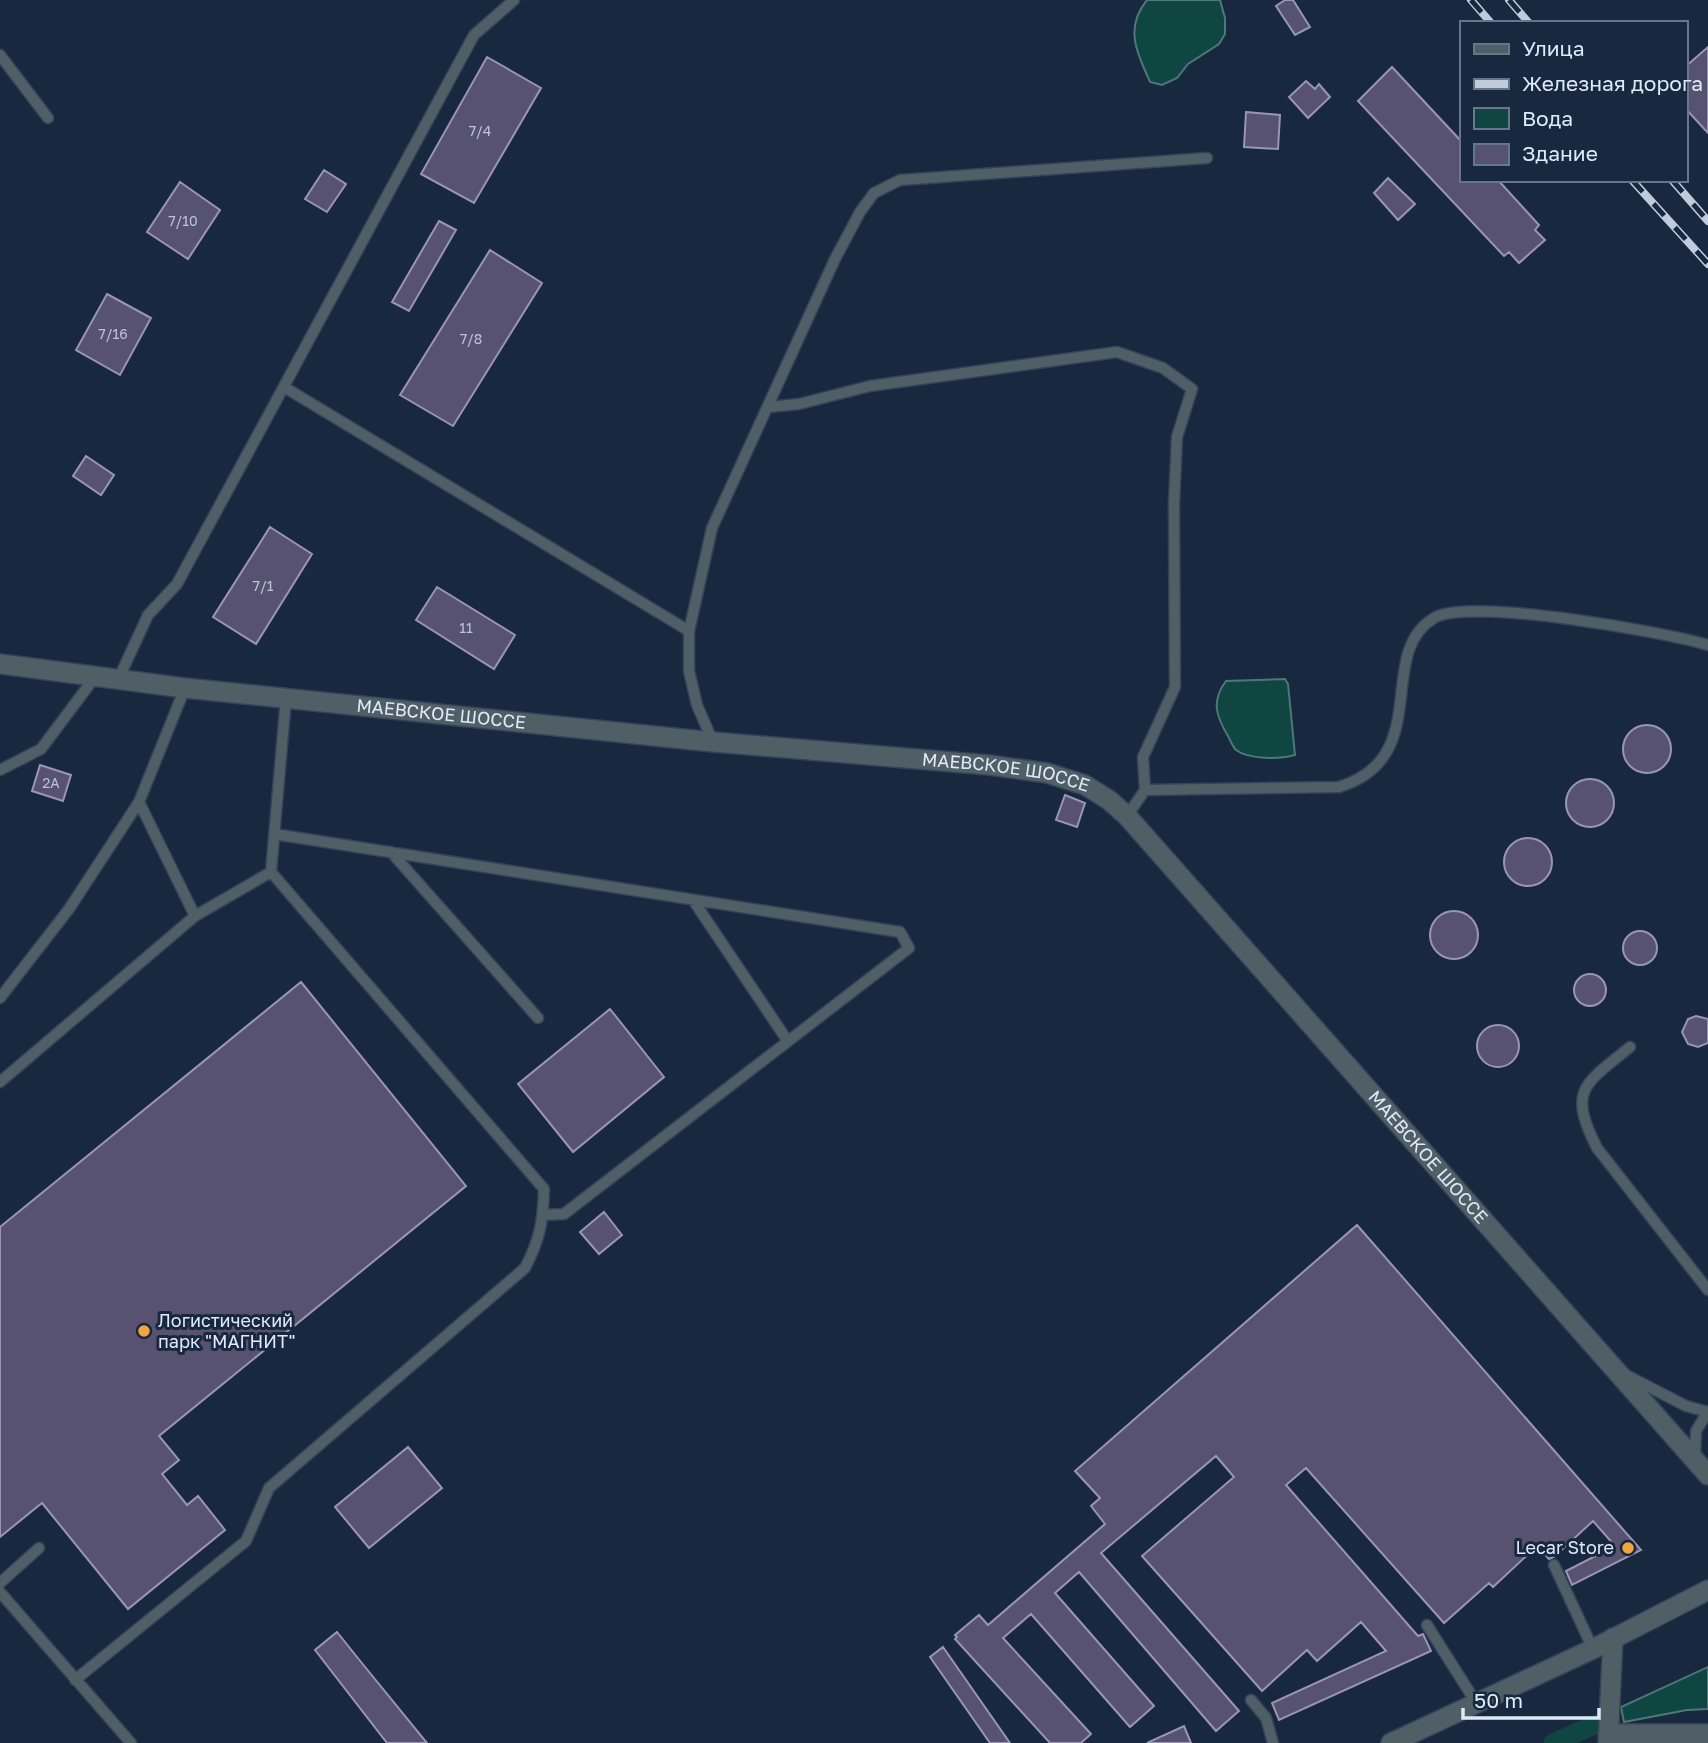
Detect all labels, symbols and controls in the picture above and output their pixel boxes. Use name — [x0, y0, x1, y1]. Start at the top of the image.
legend — [1460, 21, 1687, 182]
text: Улица — [1522, 35, 1585, 61]
text: Железная дорога — [1522, 70, 1703, 96]
text: Вода — [1522, 105, 1573, 131]
house number: 7/4 — [469, 122, 491, 139]
text: Здание — [1522, 140, 1598, 166]
house number: 7/10 — [168, 212, 198, 229]
house number: 7/16 — [98, 325, 128, 342]
house number: 7/8 — [460, 330, 482, 347]
house number: 7/1 — [253, 577, 274, 594]
house number: 11 — [459, 619, 473, 636]
street label: МАЕВСКОЕ ШОССЕ — [356, 694, 527, 733]
street label: МАЕВСКОЕ ШОССЕ — [921, 747, 1093, 796]
house number: 2А — [42, 774, 60, 791]
street label: МАЕВСКОЕ ШОССЕ — [1364, 1086, 1493, 1228]
place label: Логистический парк "МАГНИТ" — [158, 1309, 296, 1352]
marker: Логистический парк "МАГНИТ" — [136, 1323, 152, 1339]
place label: Lecar Store — [1516, 1536, 1614, 1558]
marker: Lecar Store — [1620, 1540, 1636, 1556]
scale bar — [1463, 1676, 1600, 1720]
text: 50 m — [1474, 1687, 1523, 1713]

